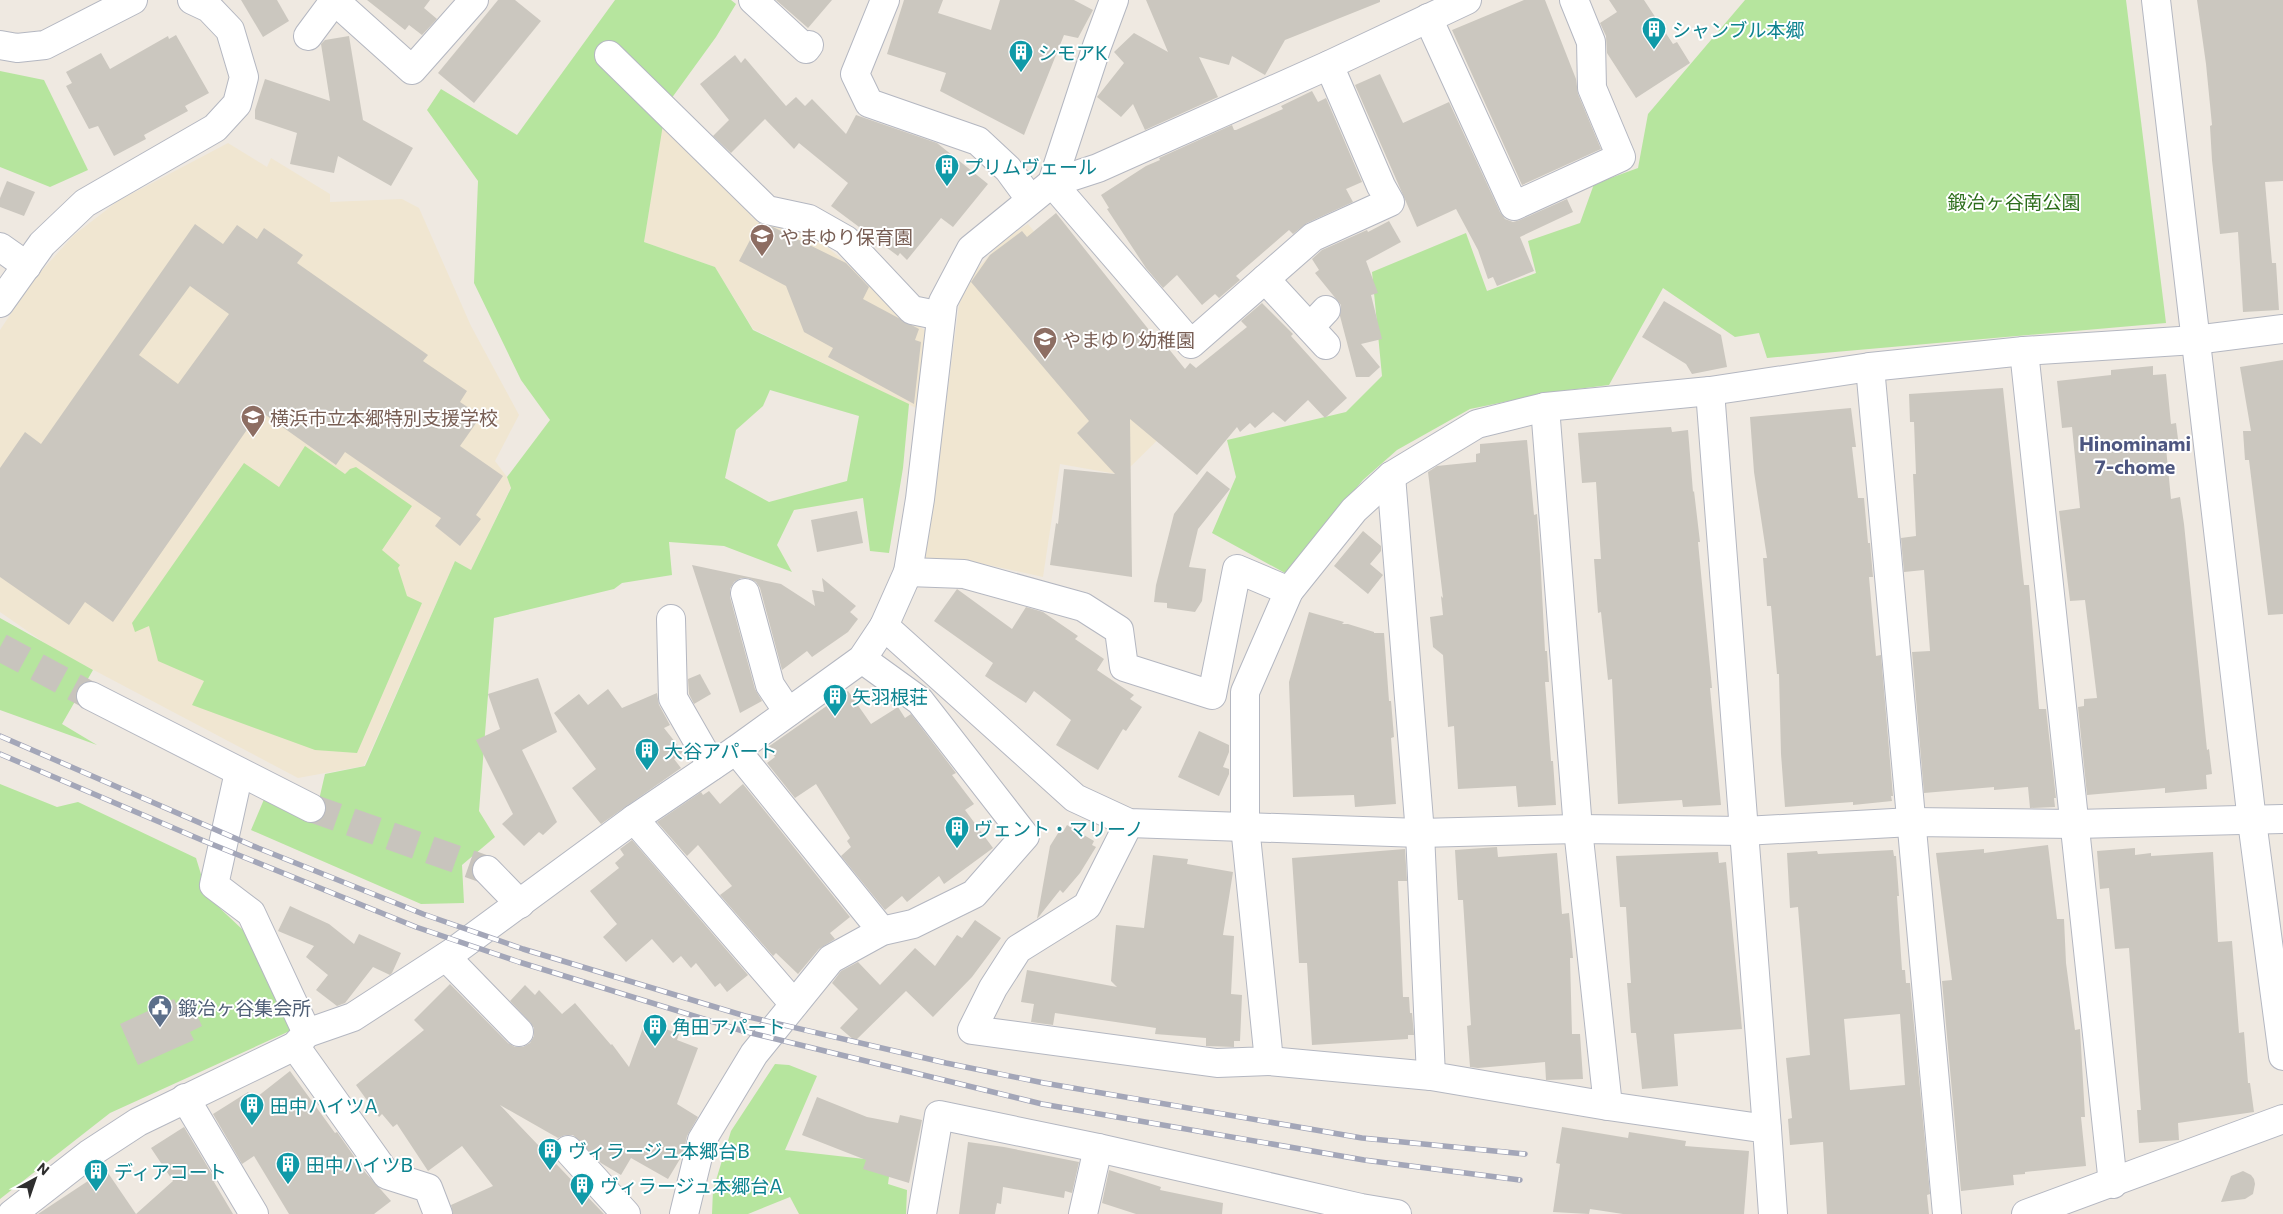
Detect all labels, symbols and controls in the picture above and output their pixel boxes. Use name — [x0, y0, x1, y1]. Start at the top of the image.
building icon: シャンブル本郷 — [1641, 16, 1667, 50]
place label: シャンブル本郷 — [1672, 18, 1804, 41]
building icon: シモアK — [1008, 39, 1034, 73]
place label: シモアK — [1038, 41, 1108, 64]
building icon: プリムヴェール — [934, 153, 960, 187]
place label: プリムヴェール — [964, 155, 1097, 178]
park label: 鍛冶ヶ谷南公園 — [1947, 190, 2081, 213]
school or university icon: やまゆり保育園 — [749, 223, 775, 257]
place label: やまゆり保育園 — [780, 225, 913, 248]
school or university icon: やまゆり幼稚園 — [1032, 326, 1058, 360]
place label: やまゆり幼稚園 — [1062, 328, 1195, 351]
school or university icon: 横浜市立本郷特別支援学校 — [240, 404, 266, 438]
place label: 横浜市立本郷特別支援学校 — [270, 406, 498, 429]
district label: Hinominami 7-chome — [2079, 431, 2191, 478]
building icon: 矢羽根荘 — [822, 683, 848, 717]
place label: 矢羽根荘 — [852, 685, 928, 708]
building icon: 大谷アパート — [634, 737, 660, 771]
place label: 大谷アパート — [664, 739, 778, 762]
building icon: ヴェント・マリーノ — [944, 815, 970, 849]
place label: ヴェント・マリーノ — [974, 817, 1144, 840]
public building icon: 鍛冶ヶ谷集会所 — [147, 994, 173, 1028]
place label: 鍛冶ヶ谷集会所 — [178, 996, 311, 1019]
building icon: 角田アパート — [642, 1013, 668, 1047]
place label: 角田アパート — [672, 1015, 786, 1038]
building icon: 田中ハイツA — [239, 1092, 265, 1126]
place label: 田中ハイツA — [270, 1094, 378, 1117]
building icon: ヴィラージュ本郷台B — [537, 1137, 563, 1171]
place label: ヴィラージュ本郷台B — [568, 1139, 750, 1162]
building icon: 田中ハイツB — [275, 1151, 301, 1185]
place label: 田中ハイツB — [306, 1153, 413, 1176]
north arrow — [10, 1154, 60, 1204]
building icon: ディアコート — [83, 1158, 109, 1192]
text: N — [34, 1159, 53, 1179]
place label: ディアコート — [114, 1160, 227, 1183]
building icon: ヴィラージュ本郷台A — [569, 1172, 595, 1206]
place label: ヴィラージュ本郷台A — [600, 1174, 782, 1197]

